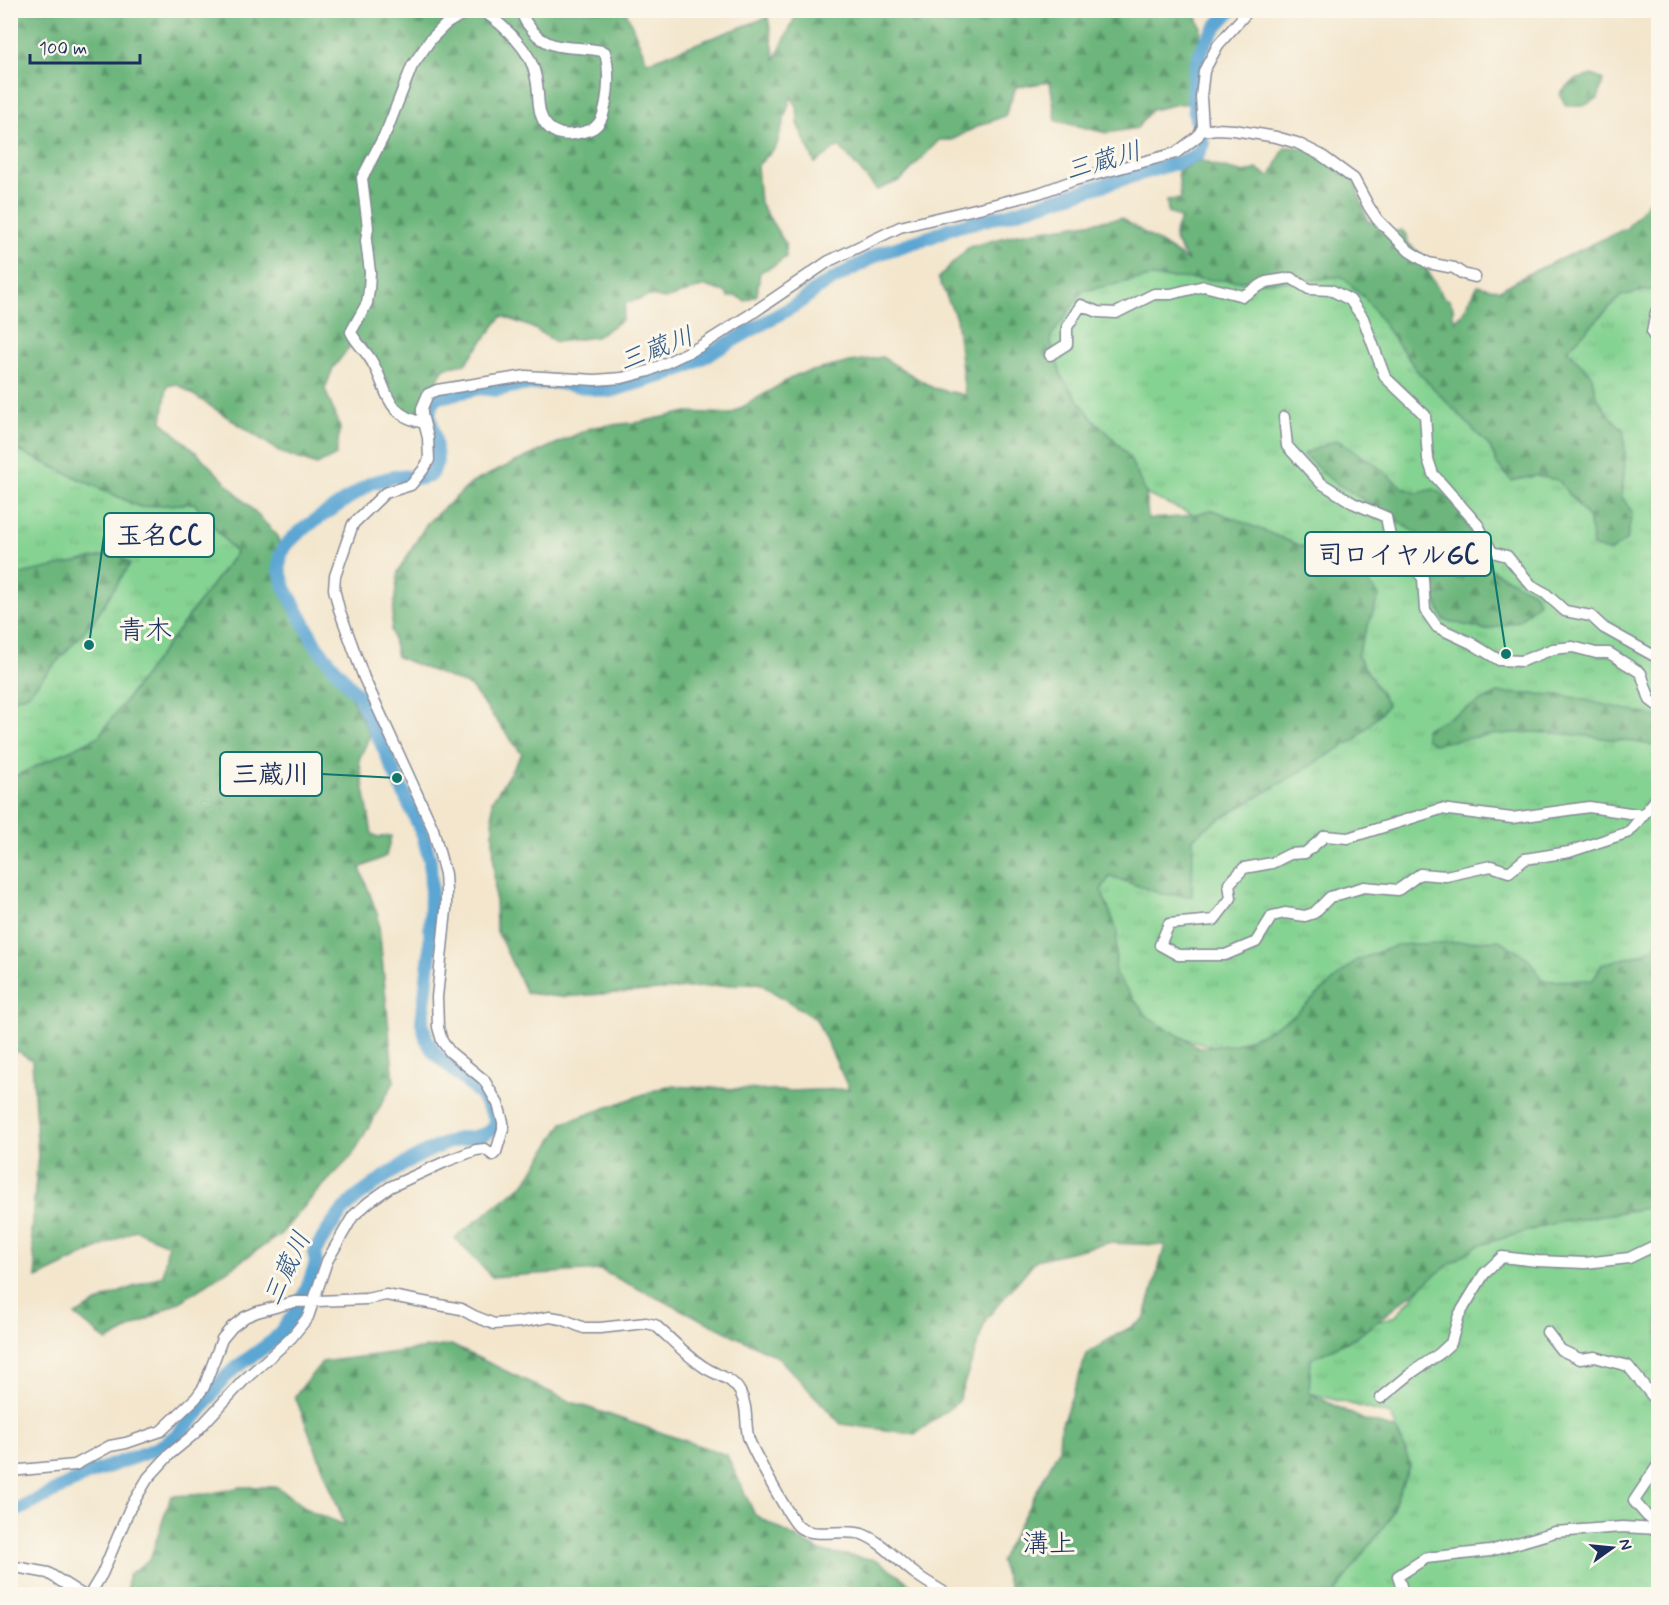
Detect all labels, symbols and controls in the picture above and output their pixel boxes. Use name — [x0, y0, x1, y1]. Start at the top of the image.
scale bar — [30, 27, 140, 65]
text: 100 m — [39, 37, 87, 61]
water label: 三蔵川 — [1061, 135, 1146, 189]
water label: 三蔵川 — [614, 320, 699, 380]
callout: 玉名CC — [104, 513, 214, 557]
text: 玉名CC — [116, 520, 202, 554]
callout: 司ロイヤルGC — [1305, 532, 1491, 576]
text: 司ロイヤルGC — [1317, 539, 1479, 573]
district label: 青木 — [118, 614, 172, 649]
callout: 三蔵川 — [220, 752, 322, 796]
text: 三蔵川 — [232, 759, 310, 793]
water label: 三蔵川 — [256, 1226, 320, 1311]
north arrow — [1582, 1518, 1642, 1578]
district label: 溝上 — [1022, 1527, 1076, 1562]
text: N — [1614, 1537, 1637, 1552]

